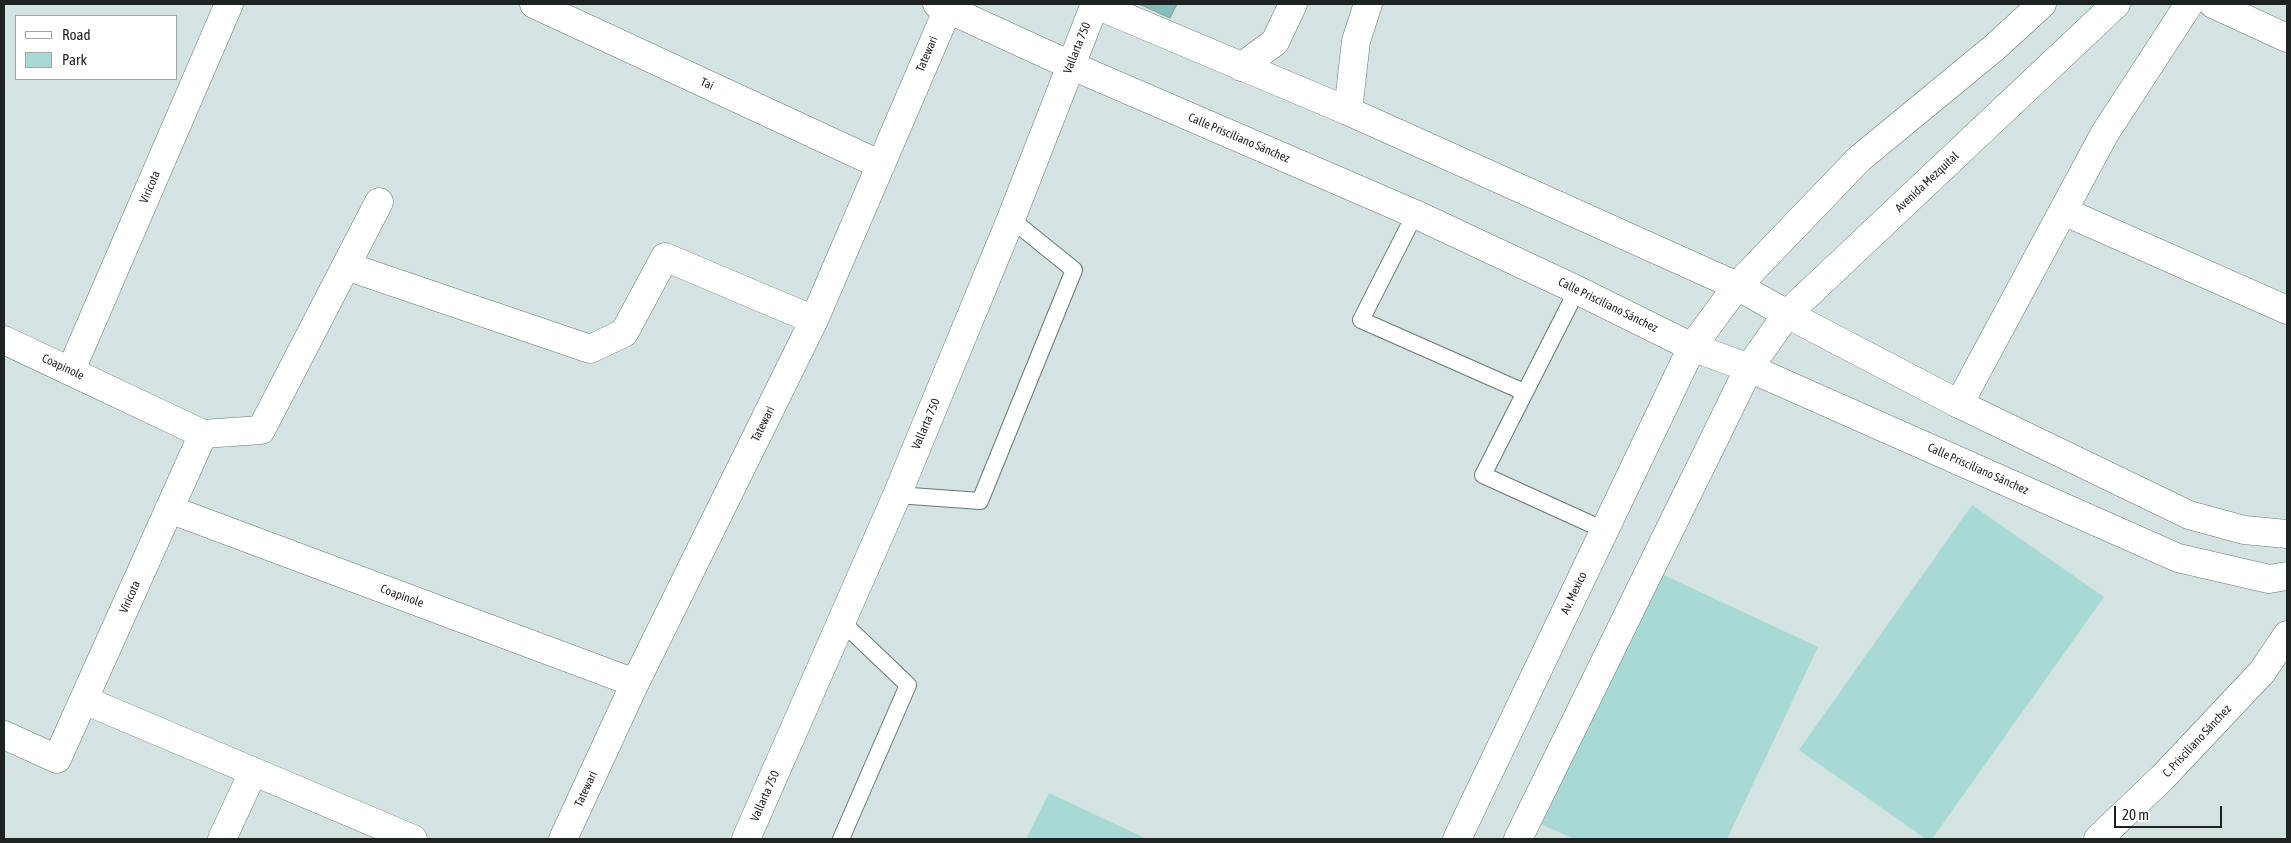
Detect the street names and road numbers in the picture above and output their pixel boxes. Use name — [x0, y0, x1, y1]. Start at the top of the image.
street label: Vallarta 750 — [1060, 20, 1094, 76]
street label: Tatewari — [913, 34, 941, 74]
street label: Tai — [698, 75, 716, 93]
street label: Calle Prisciliano Sánchez — [1186, 110, 1292, 166]
street label: Avenida Mezquital — [1892, 149, 1962, 215]
street label: Viricota — [137, 169, 163, 205]
street label: Calle Prisciliano Sánchez — [1556, 275, 1660, 335]
street label: Coapinole — [40, 351, 86, 383]
street label: Vallarta 750 — [909, 396, 943, 452]
street label: Tatewari — [748, 404, 778, 444]
street label: Calle Prisciliano Sánchez — [1925, 440, 2031, 498]
street label: Av. Mexico — [1558, 569, 1590, 617]
street label: Viricota — [116, 579, 144, 615]
street label: Coapinole — [378, 582, 426, 610]
street label: C. Prisciliano Sánchez — [2160, 702, 2234, 780]
street label: Vallarta 750 — [747, 768, 783, 824]
street label: Tatewari — [572, 769, 600, 809]

